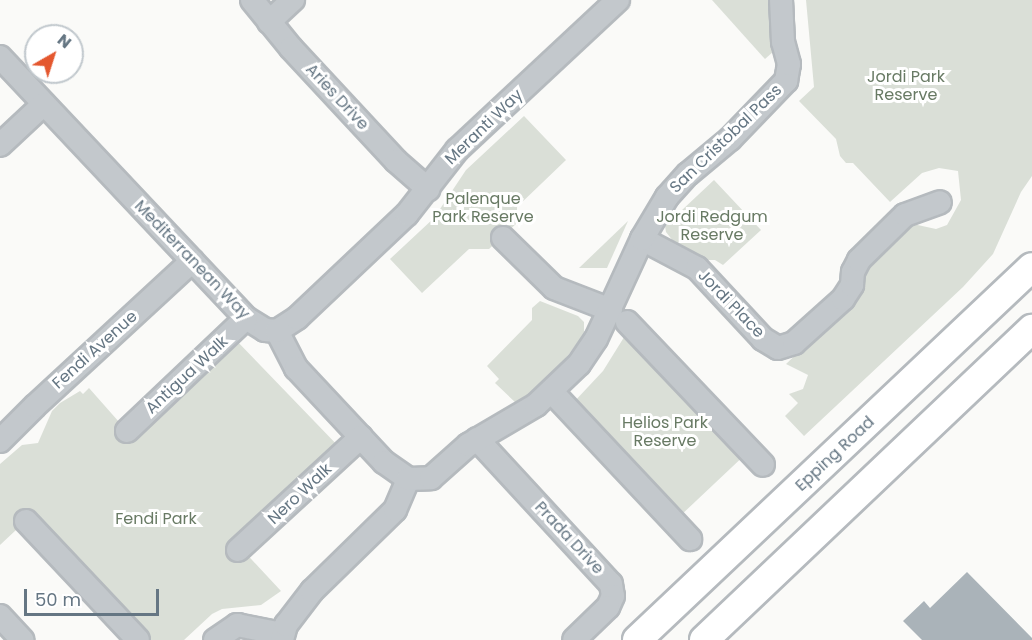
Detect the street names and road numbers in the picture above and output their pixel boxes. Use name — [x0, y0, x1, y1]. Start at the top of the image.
street label: Aries Drive — [302, 60, 372, 134]
street label: San Cristobal Pass — [666, 81, 786, 197]
street label: Meranti Way — [441, 85, 527, 169]
street label: Mediterranean Way — [130, 197, 254, 323]
street label: Jordi Place — [694, 266, 768, 342]
street label: Fendi Avenue — [49, 307, 141, 393]
street label: Antigua Walk — [142, 332, 232, 418]
street label: Epping Road — [792, 413, 878, 495]
street label: Nero Walk — [264, 460, 336, 528]
street label: Prada Drive — [531, 498, 607, 578]

